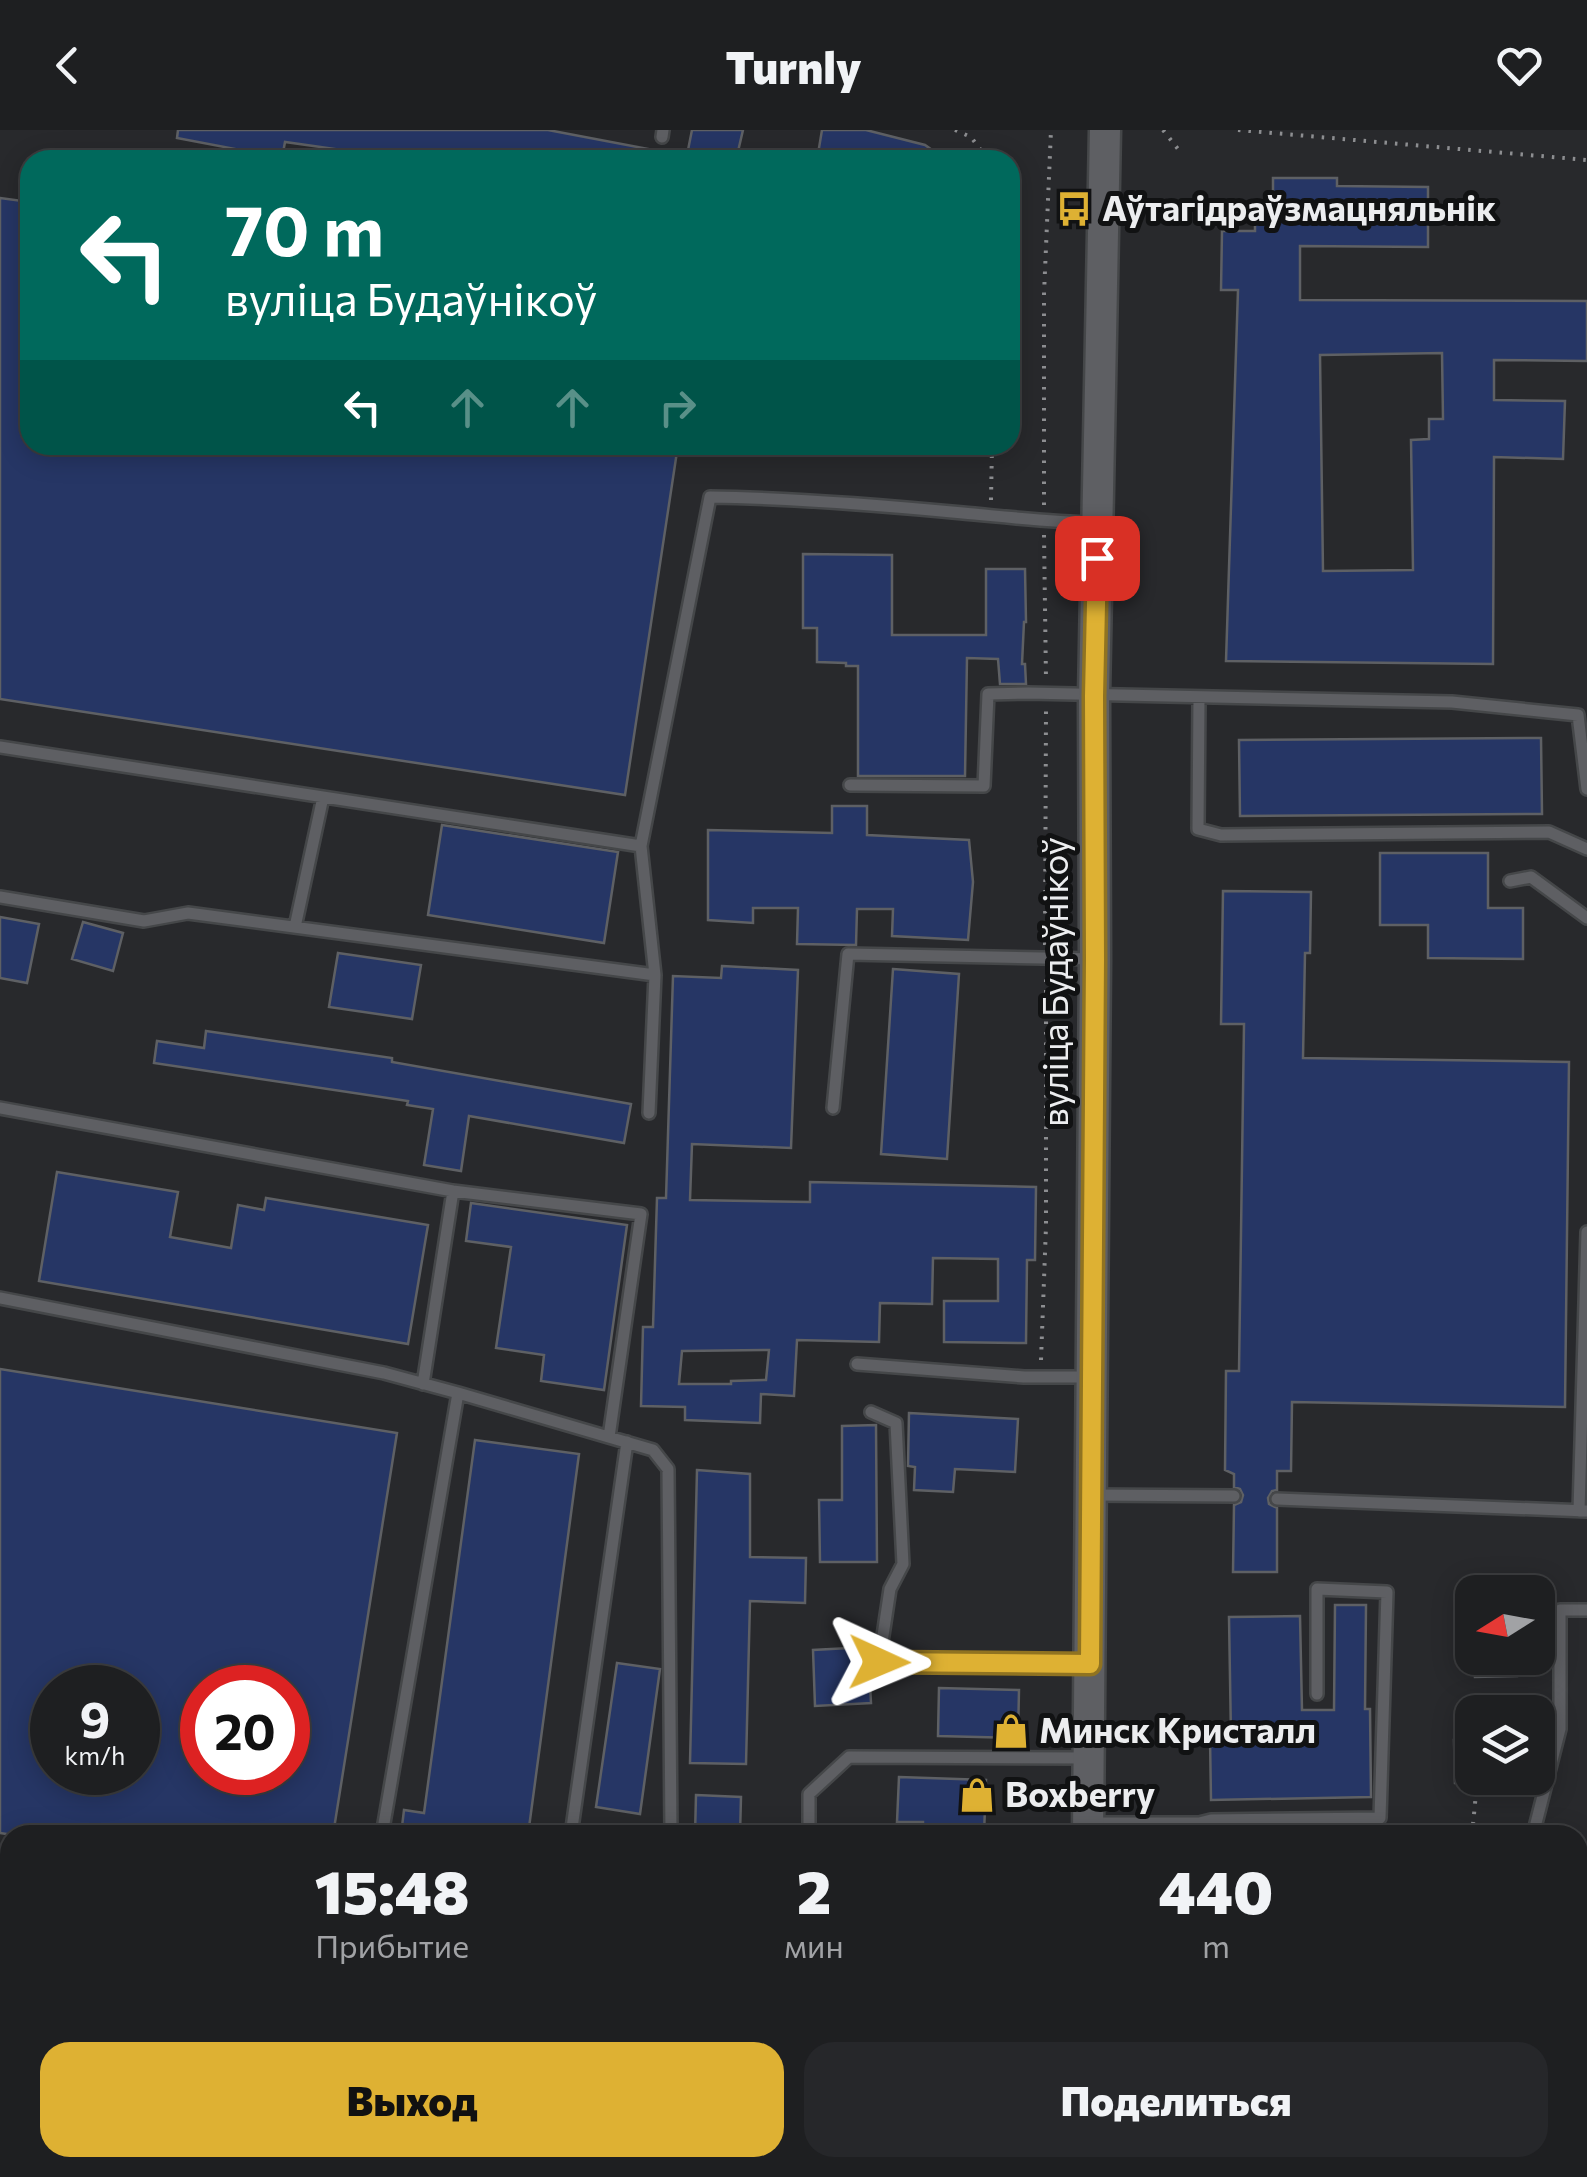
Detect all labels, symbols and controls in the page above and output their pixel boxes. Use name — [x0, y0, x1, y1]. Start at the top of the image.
icon: back — [40, 38, 95, 93]
text: Turnly — [725, 38, 862, 93]
icon: heart — [1492, 38, 1547, 93]
text: 70 m — [225, 185, 384, 270]
place label: Аўтагідраўзмацняльнік — [1102, 185, 1496, 228]
icon: left — [60, 190, 190, 320]
bus stop icon: Аўтагідраўзмацняльнік — [1055, 190, 1093, 228]
text: вуліца Будаўнікоў — [225, 270, 597, 325]
icon: left — [335, 380, 390, 435]
icon: ahead — [440, 380, 495, 435]
icon: ahead — [545, 380, 600, 435]
icon: right — [650, 380, 705, 435]
pin — [1055, 516, 1140, 601]
icon: arrive — [1070, 531, 1125, 586]
street label: вуліца Будаўнікоў — [1032, 837, 1075, 1127]
north arrow — [1455, 1575, 1555, 1675]
map controls — [1455, 1575, 1555, 1795]
position arrow — [827, 1610, 931, 1714]
speed limit sign: 20 — [180, 1665, 310, 1795]
text: 9 — [80, 1687, 110, 1748]
button: layers — [1455, 1695, 1555, 1795]
place label: Минск Кристалл — [1039, 1707, 1316, 1750]
shop icon: Минск Кристалл — [992, 1712, 1030, 1750]
text: km/h — [65, 1740, 125, 1770]
place label: Boxberry — [1005, 1771, 1155, 1814]
shop icon: Boxberry — [958, 1776, 996, 1814]
text: 15:48 — [315, 1853, 470, 1926]
text: 2 — [797, 1853, 831, 1926]
text: 440 — [1158, 1853, 1273, 1926]
text: Прибытие — [315, 1925, 469, 1965]
text: мин — [784, 1925, 844, 1965]
text: m — [1202, 1925, 1230, 1965]
button: Выход — [40, 2042, 784, 2157]
button: Поделиться — [804, 2042, 1548, 2157]

